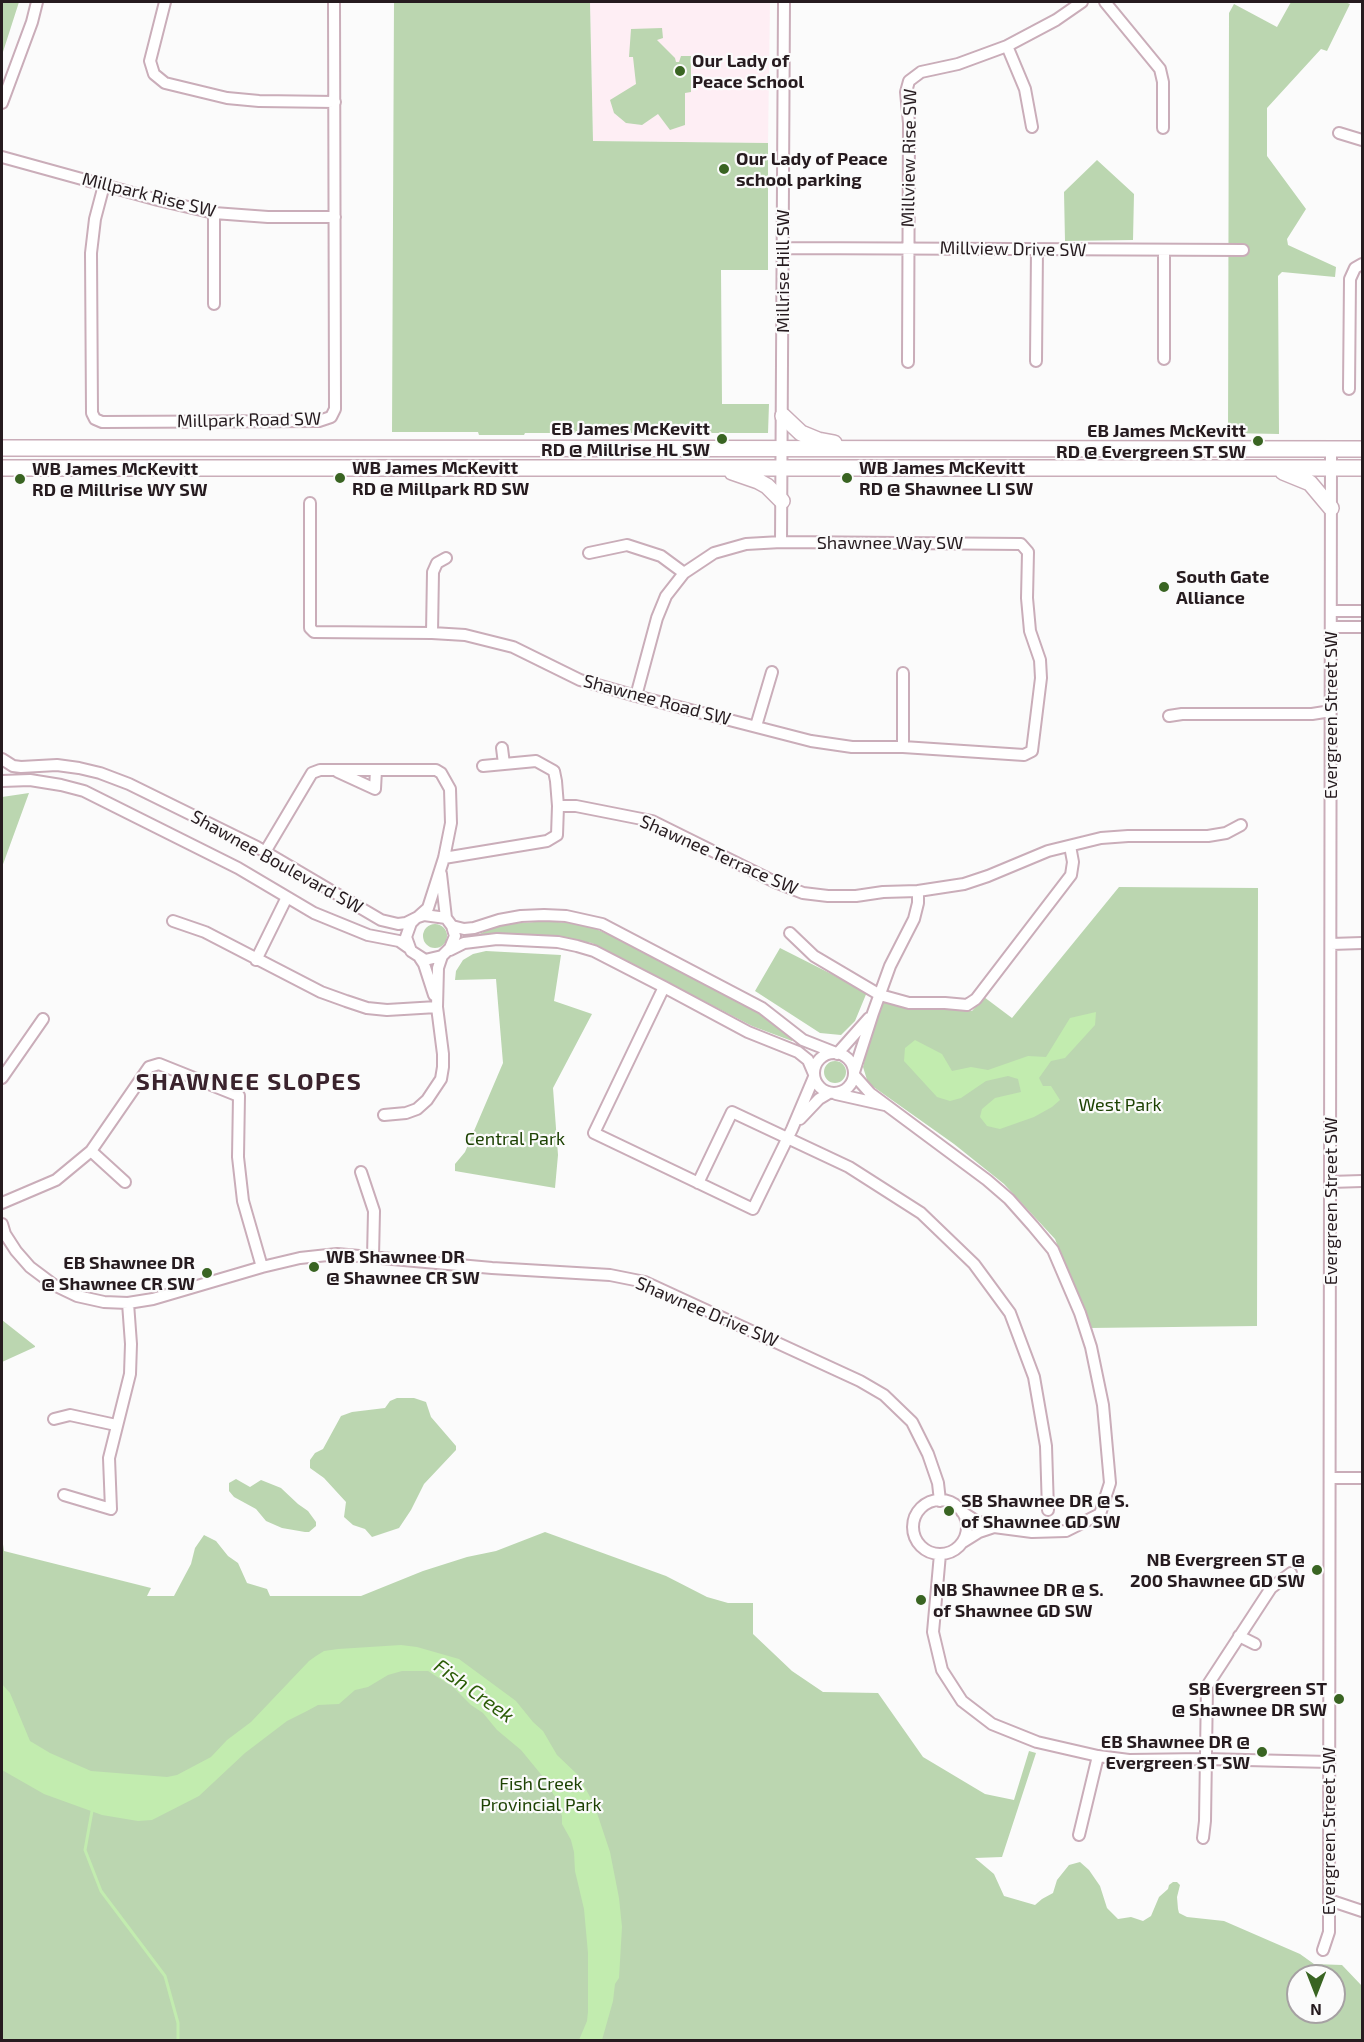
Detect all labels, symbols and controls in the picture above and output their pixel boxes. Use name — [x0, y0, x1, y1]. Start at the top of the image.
place label: Our Lady of Peace School — [692, 50, 804, 92]
marker: Our Lady of Peace School — [673, 64, 687, 78]
street label: Millview Rise SW — [897, 89, 921, 227]
place label: Our Lady of Peace school parking — [736, 148, 888, 190]
marker: Our Lady of Peace school parking — [717, 162, 731, 176]
street label: Millpark Rise SW — [80, 168, 218, 222]
street label: Millrise Hill SW — [772, 209, 794, 333]
street label: Millview Drive SW — [939, 237, 1087, 261]
street label: Millpark Road SW — [177, 408, 321, 432]
place label: EB James McKevitt RD @ Millrise HL SW — [541, 418, 710, 460]
place label: EB James McKevitt RD @ Evergreen ST SW — [1056, 420, 1246, 462]
marker: EB James McKevitt RD @ Millrise HL SW — [715, 432, 729, 446]
marker: EB James McKevitt RD @ Evergreen ST SW — [1251, 434, 1265, 448]
place label: WB James McKevitt RD @ Millpark RD SW — [352, 457, 529, 500]
place label: WB James McKevitt RD @ Shawnee LI SW — [859, 457, 1033, 500]
place label: WB James McKevitt RD @ Millrise WY SW — [32, 458, 207, 500]
marker: WB James McKevitt RD @ Millpark RD SW — [333, 471, 347, 485]
marker: WB James McKevitt RD @ Shawnee LI SW — [840, 471, 854, 485]
marker: WB James McKevitt RD @ Millrise WY SW — [13, 472, 27, 486]
street label: Shawnee Way SW — [817, 532, 963, 554]
place label: South Gate Alliance — [1176, 566, 1269, 608]
marker: South Gate Alliance — [1157, 580, 1171, 594]
street label: Evergreen Street SW — [1320, 631, 1342, 799]
street label: Shawnee Road SW — [581, 670, 733, 730]
street label: Shawnee Boulevard SW — [187, 806, 367, 918]
street label: Shawnee Terrace SW — [636, 810, 802, 900]
district label: SHAWNEE SLOPES — [136, 1068, 362, 1096]
park label: West Park — [1078, 1094, 1162, 1116]
street label: Evergreen Street SW — [1320, 1117, 1342, 1285]
park label: Central Park — [465, 1128, 565, 1150]
place label: WB Shawnee DR @ Shawnee CR SW — [326, 1246, 480, 1288]
place label: EB Shawnee DR @ Shawnee CR SW — [41, 1252, 195, 1294]
marker: WB Shawnee DR @ Shawnee CR SW — [307, 1260, 321, 1274]
marker: EB Shawnee DR @ Shawnee CR SW — [200, 1266, 214, 1280]
street label: Shawnee Drive SW — [632, 1272, 782, 1352]
place label: SB Shawnee DR @ S. of Shawnee GD SW — [961, 1490, 1129, 1532]
marker: SB Shawnee DR @ S. of Shawnee GD SW — [942, 1504, 956, 1518]
place label: NB Evergreen ST @ 200 Shawnee GD SW — [1130, 1549, 1305, 1592]
marker: NB Evergreen ST @ 200 Shawnee GD SW — [1310, 1563, 1324, 1577]
place label: NB Shawnee DR @ S. of Shawnee GD SW — [933, 1579, 1104, 1622]
marker: NB Shawnee DR @ S. of Shawnee GD SW — [914, 1593, 928, 1607]
water label: Fish Creek — [429, 1654, 519, 1728]
place label: SB Evergreen ST @ Shawnee DR SW — [1172, 1678, 1327, 1720]
marker: SB Evergreen ST @ Shawnee DR SW — [1332, 1692, 1346, 1706]
place label: EB Shawnee DR @ Evergreen ST SW — [1101, 1731, 1250, 1774]
marker: EB Shawnee DR @ Evergreen ST SW — [1255, 1745, 1269, 1759]
street label: Evergreen Street SW — [1318, 1747, 1340, 1915]
park label: Fish Creek Provincial Park — [480, 1773, 602, 1816]
north arrow — [1286, 1964, 1346, 2024]
text: N — [1310, 2001, 1322, 2020]

